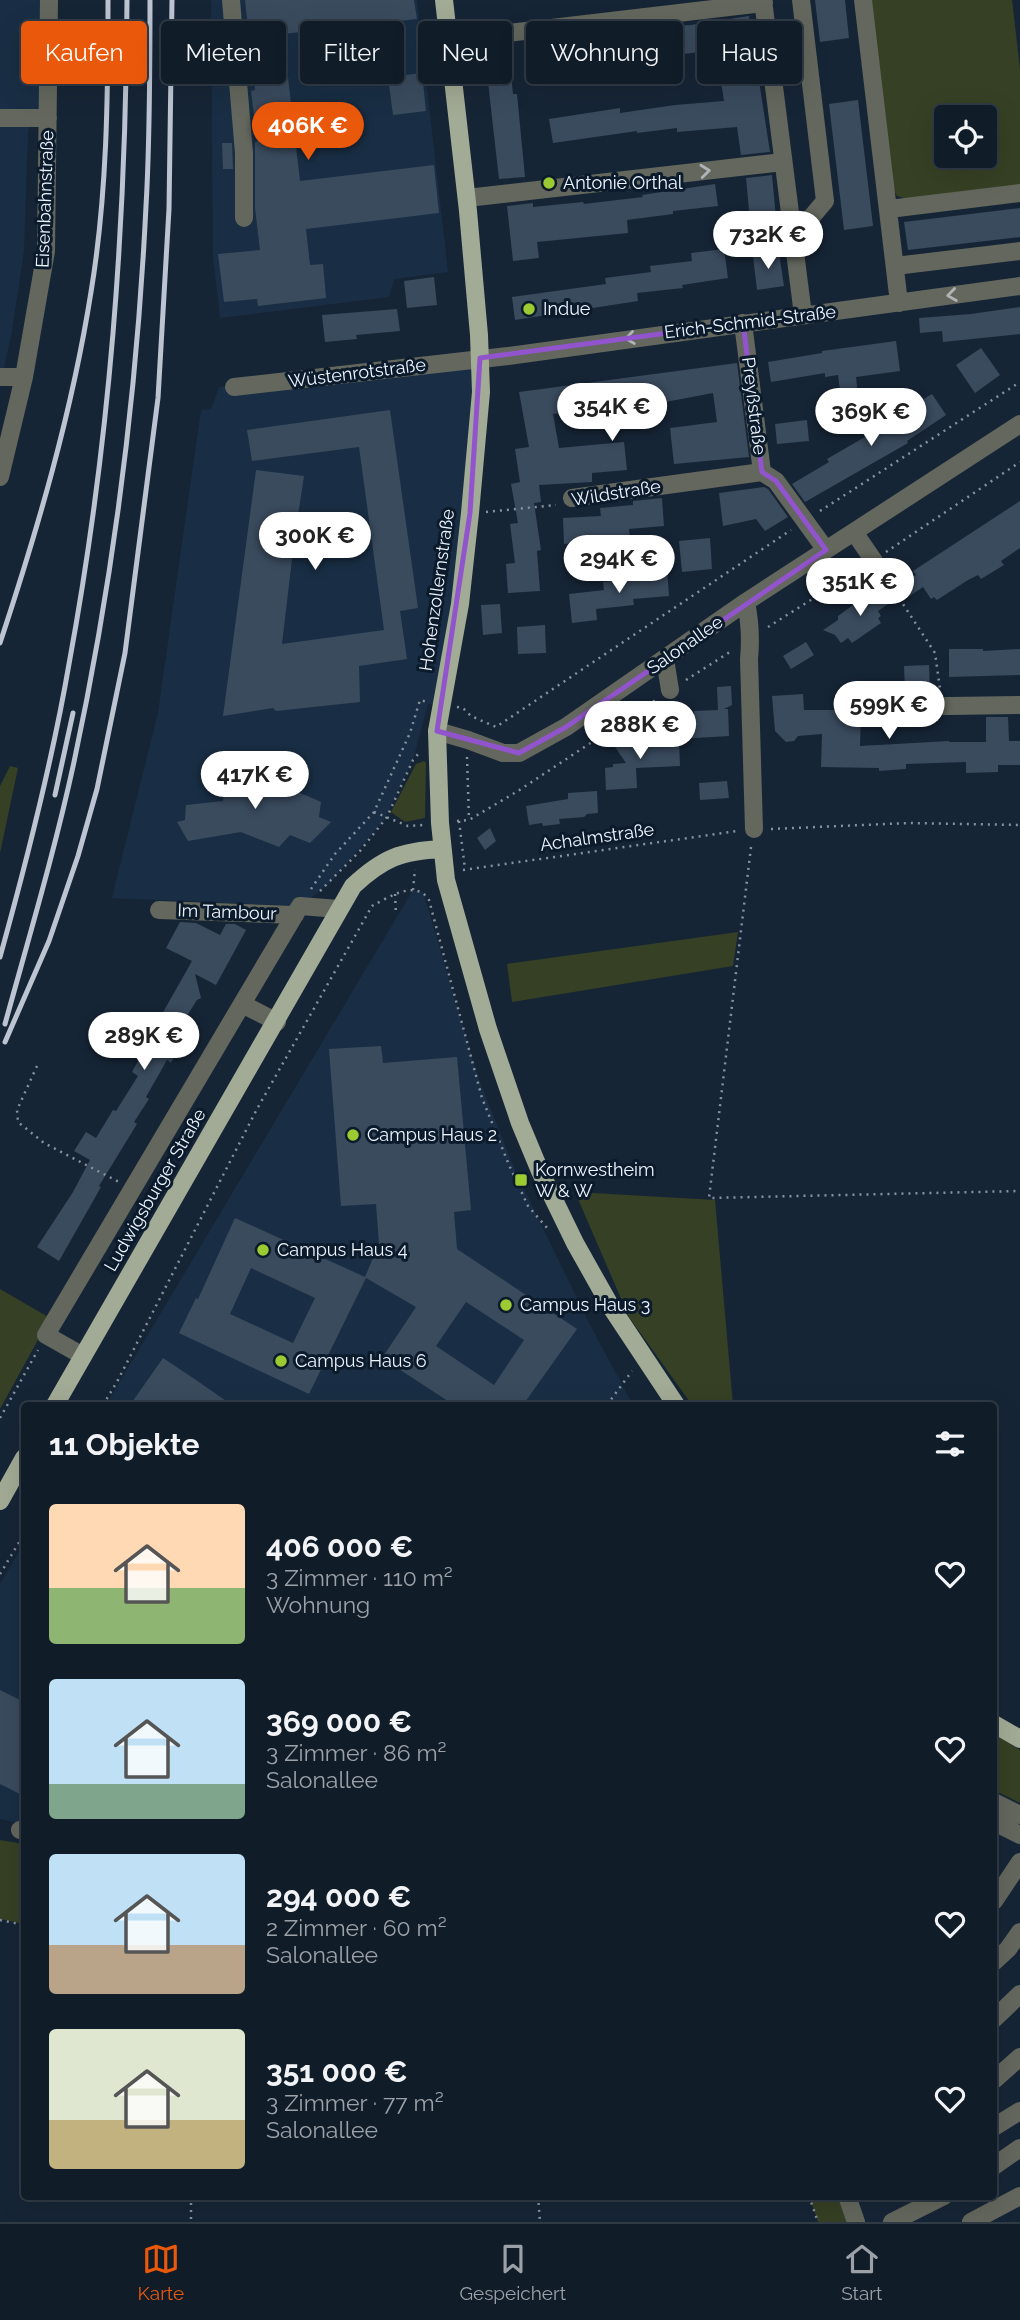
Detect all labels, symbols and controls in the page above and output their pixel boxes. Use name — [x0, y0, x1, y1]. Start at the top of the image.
chip: Kaufen — [21, 21, 147, 84]
chip: Mieten — [161, 21, 286, 84]
chip: Filter — [300, 21, 404, 84]
chip: Neu — [418, 21, 512, 84]
chip: Wohnung — [526, 21, 683, 84]
chip: Haus — [697, 21, 802, 84]
pin: 406K € — [251, 102, 365, 162]
map controls — [934, 105, 997, 168]
button: locate — [934, 105, 997, 168]
text: 406K € — [268, 111, 348, 138]
street label: Eisenbahnstraße — [32, 129, 57, 268]
one-way arrow — [700, 164, 711, 179]
place label: Antonie Orthal — [563, 172, 683, 193]
marker: Antonie Orthal — [541, 175, 557, 191]
pin: 732K € — [711, 212, 825, 271]
text: 732K € — [729, 220, 807, 247]
one-way arrow — [946, 288, 958, 303]
place label: Indue — [543, 298, 591, 319]
street label: Erich-Schmid-Straße — [663, 300, 838, 342]
marker: Indue — [521, 301, 537, 317]
one-way arrow — [624, 330, 636, 345]
street label: Wüstenrotstraße — [287, 354, 427, 391]
street label: Preyßstraße — [738, 356, 771, 457]
pin: 354K € — [555, 384, 669, 443]
pin: 369K € — [814, 388, 928, 448]
text: 354K € — [573, 392, 651, 419]
text: 369K € — [831, 397, 911, 424]
street label: Wildstraße — [570, 475, 663, 510]
street label: Hohenzollernstraße — [415, 507, 458, 672]
pin: 300K € — [258, 512, 372, 572]
text: 300K € — [275, 521, 355, 548]
pin: 294K € — [562, 536, 676, 595]
text: 294K € — [580, 544, 658, 571]
pin: 351K € — [803, 558, 917, 618]
text: 351K € — [822, 567, 898, 594]
street label: Salonallee — [643, 611, 727, 678]
pin: 599K € — [832, 682, 946, 741]
text: 599K € — [850, 690, 928, 717]
pin: 288K € — [583, 702, 697, 761]
text: 288K € — [600, 710, 680, 737]
pin: 417K € — [198, 752, 312, 811]
text: 417K € — [217, 760, 293, 787]
street label: Achalmstraße — [539, 818, 656, 855]
street label: Im Tambour — [177, 899, 278, 924]
pin: 289K € — [87, 1012, 201, 1072]
text: 289K € — [104, 1021, 184, 1048]
street label: Ludwigsburger Straße — [99, 1104, 210, 1275]
place label: Campus Haus 2 — [367, 1124, 497, 1145]
marker: Campus Haus 2 — [345, 1127, 361, 1143]
place label: Kornwestheim W & W — [535, 1159, 654, 1201]
marker: Kornwestheim W & W — [513, 1172, 529, 1188]
place label: Campus Haus 4 — [277, 1239, 408, 1260]
marker: Campus Haus 4 — [255, 1242, 271, 1258]
place label: Campus Haus 3 — [520, 1294, 650, 1315]
marker: Campus Haus 3 — [498, 1297, 514, 1313]
place label: Campus Haus 6 — [295, 1350, 427, 1371]
marker: Campus Haus 6 — [273, 1353, 289, 1369]
icon: filters — [931, 1425, 969, 1463]
text: 11 Objekte — [49, 1427, 199, 1462]
text: 406 000 € — [266, 1529, 413, 1564]
icon: home — [105, 1532, 189, 1616]
icon: heart — [931, 1555, 969, 1593]
text: 3 Zimmer · 110 m² — [266, 1564, 453, 1591]
text: Wohnung — [266, 1591, 370, 1618]
text: 369 000 € — [266, 1704, 412, 1739]
icon: home — [105, 1707, 189, 1791]
icon: heart — [931, 1730, 969, 1768]
text: 3 Zimmer · 86 m² — [266, 1739, 446, 1766]
text: Salonallee — [266, 1766, 378, 1793]
text: 294 000 € — [266, 1879, 411, 1914]
icon: home — [105, 1882, 189, 1966]
icon: heart — [931, 1905, 969, 1943]
text: 2 Zimmer · 60 m² — [266, 1914, 447, 1941]
text: Salonallee — [266, 1941, 378, 1968]
text: 351 000 € — [266, 2054, 408, 2089]
icon: home — [105, 2057, 189, 2141]
icon: heart — [931, 2080, 969, 2118]
text: 3 Zimmer · 77 m² — [266, 2089, 444, 2116]
text: Salonallee — [266, 2116, 378, 2143]
tab: Karte — [138, 2240, 184, 2304]
tab: Gespeichert — [459, 2240, 566, 2304]
tab: Start — [841, 2240, 882, 2304]

